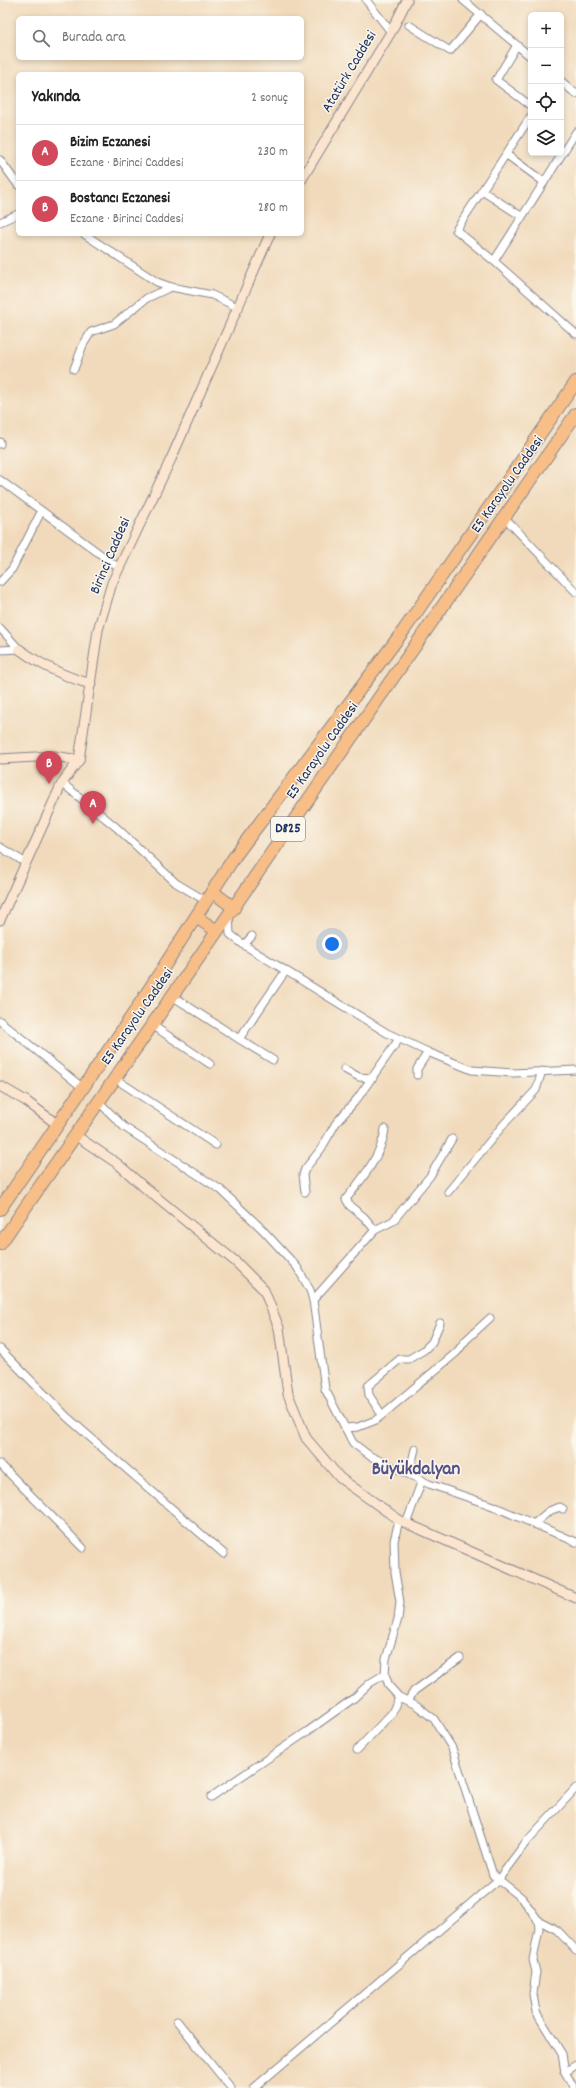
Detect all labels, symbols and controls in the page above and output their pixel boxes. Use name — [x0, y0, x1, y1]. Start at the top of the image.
map controls — [528, 12, 564, 156]
button: + — [528, 12, 564, 48]
search box — [16, 16, 304, 60]
icon: search — [30, 27, 52, 49]
text: Burada ara — [62, 27, 125, 49]
street label: Atatürk Caddesi — [317, 27, 383, 117]
button: − — [528, 48, 564, 84]
button: locate — [528, 84, 564, 120]
text: Yakında — [32, 86, 80, 110]
text: 2 sonuç — [251, 89, 288, 108]
button: layers — [528, 120, 564, 156]
text: Bizim Eczanesi — [70, 132, 150, 154]
text: A — [41, 143, 49, 162]
text: 230 m — [258, 143, 288, 162]
text: Eczane · Birinci Caddesi — [70, 154, 183, 173]
text: Bostancı Eczanesi — [70, 188, 170, 210]
text: B — [42, 199, 48, 218]
text: 280 m — [258, 199, 288, 218]
text: Eczane · Birinci Caddesi — [70, 210, 183, 229]
street label: E5 Karayolu Caddesi — [466, 432, 550, 538]
street label: Birinci Caddesi — [85, 514, 137, 598]
street label: E5 Karayolu Caddesi — [281, 698, 365, 804]
pin: B — [36, 751, 62, 784]
pin: A — [80, 791, 106, 824]
road number: D825 — [271, 817, 305, 841]
your location — [322, 934, 342, 954]
street label: E5 Karayolu Caddesi — [96, 964, 180, 1070]
district label: Büyükdalyan — [372, 1457, 461, 1484]

